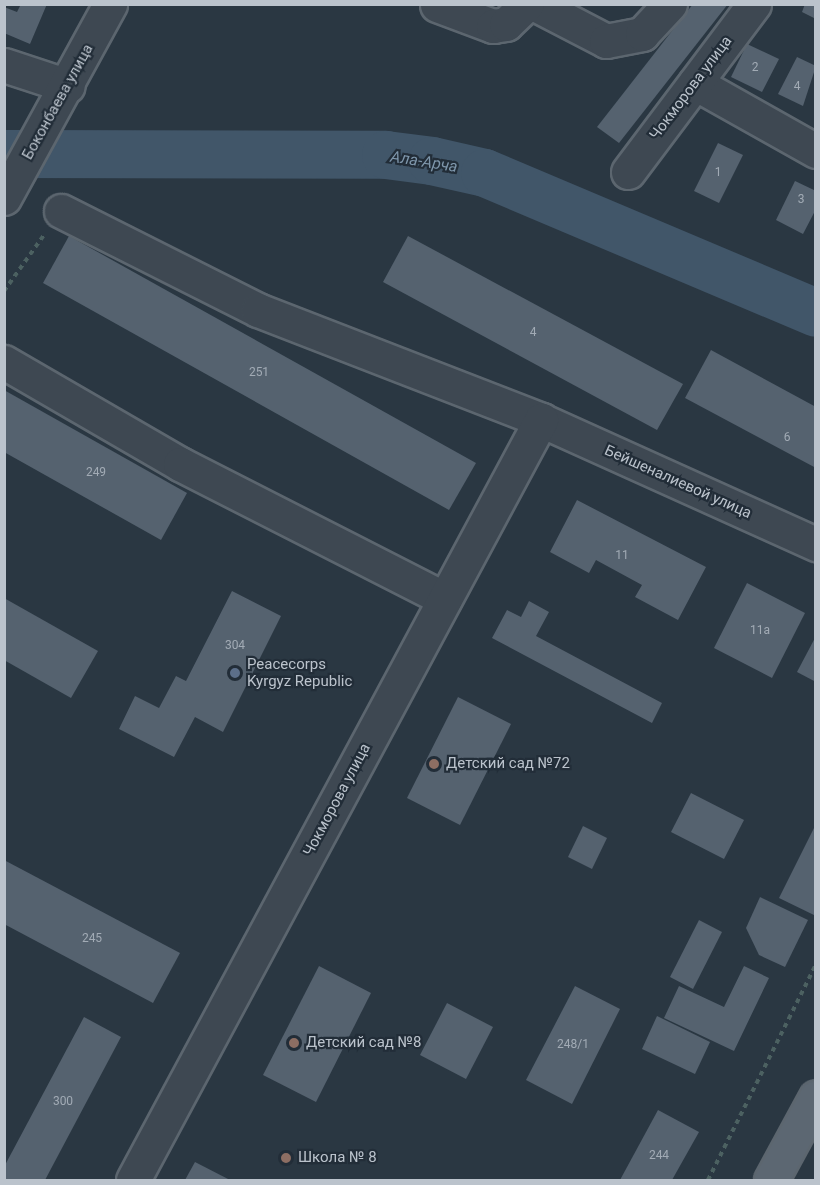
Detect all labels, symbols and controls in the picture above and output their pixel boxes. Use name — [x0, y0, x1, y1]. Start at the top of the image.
street label: Чокморова улица — [646, 33, 736, 143]
street label: Боконбаева улица — [19, 41, 97, 163]
house number: 2 — [752, 61, 758, 75]
house number: 4 — [794, 80, 800, 94]
water label: Ала-Арча — [389, 147, 459, 177]
house number: 1 — [715, 166, 721, 180]
house number: 3 — [798, 193, 804, 207]
house number: 4 — [530, 326, 536, 340]
house number: 251 — [249, 366, 269, 380]
house number: 6 — [784, 431, 790, 445]
street label: Бейшеналиевой улица — [602, 441, 754, 523]
house number: 249 — [86, 466, 106, 480]
house number: 11 — [615, 549, 629, 563]
house number: 11a — [750, 624, 770, 638]
house number: 304 — [225, 639, 245, 653]
place label: Peacecorps Kyrgyz Republic — [247, 655, 352, 690]
marker: Peacecorps Kyrgyz Republic — [228, 666, 242, 680]
street label: Чокморова улица — [300, 740, 374, 860]
place label: Детский сад №72 — [446, 755, 570, 773]
marker: Детский сад №72 — [427, 757, 441, 771]
house number: 245 — [82, 932, 102, 946]
place label: Детский сад №8 — [306, 1034, 421, 1052]
marker: Детский сад №8 — [287, 1036, 301, 1050]
house number: 248/1 — [557, 1038, 589, 1052]
house number: 300 — [53, 1095, 73, 1109]
place label: Школа № 8 — [298, 1149, 377, 1167]
house number: 244 — [649, 1149, 669, 1163]
marker: Школа № 8 — [279, 1151, 293, 1165]

